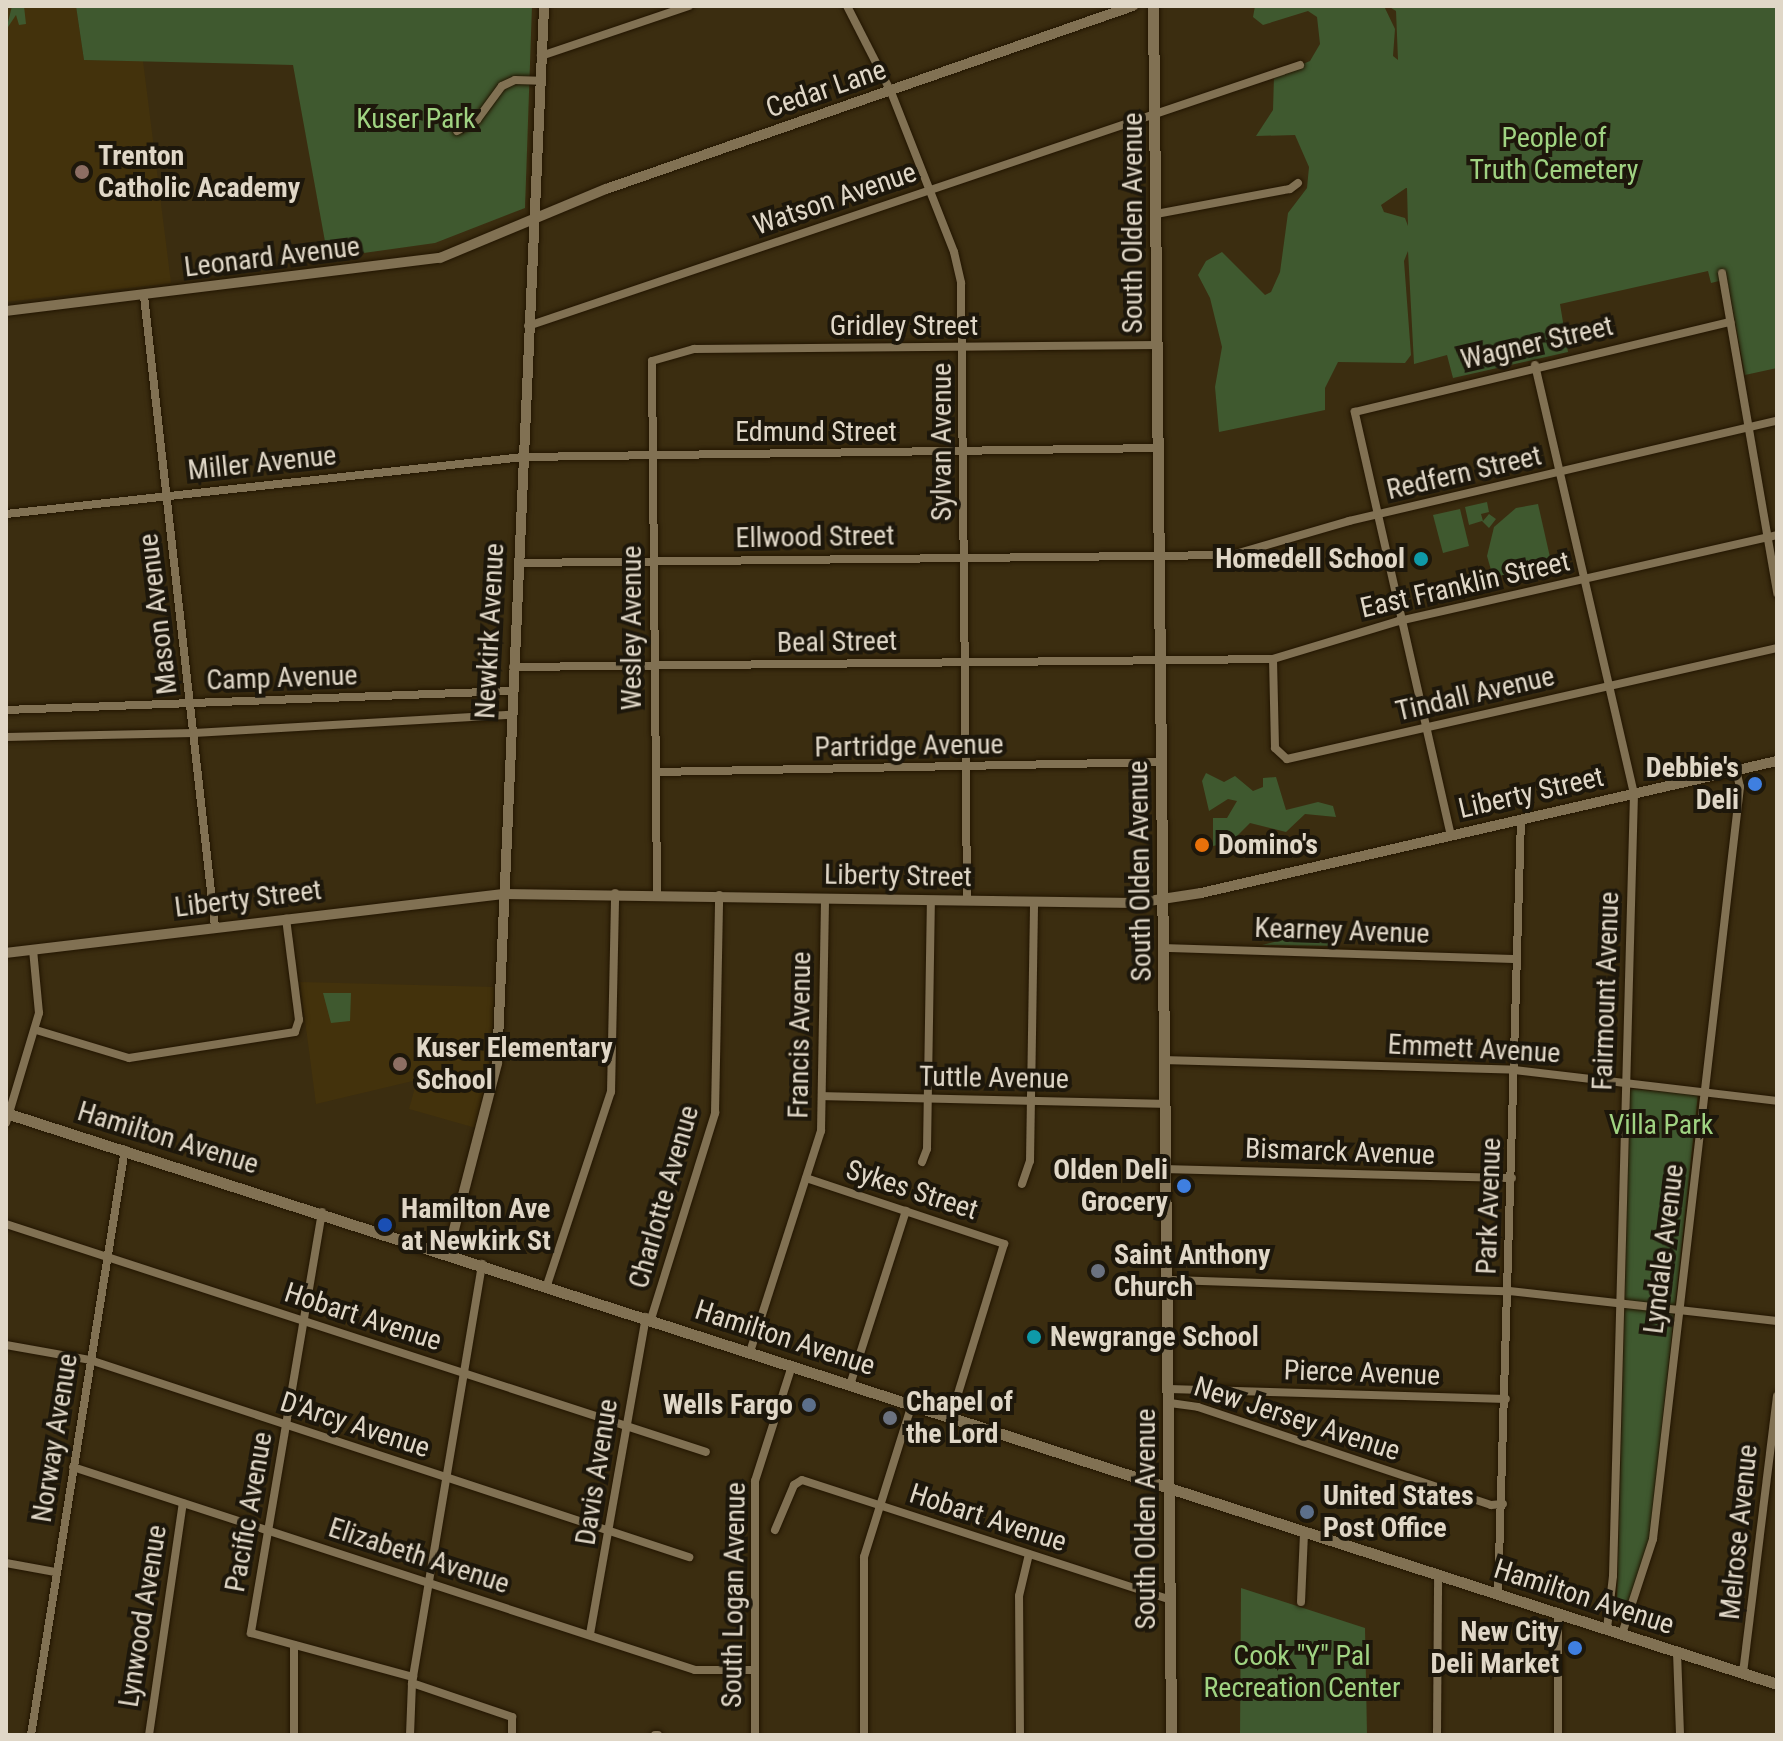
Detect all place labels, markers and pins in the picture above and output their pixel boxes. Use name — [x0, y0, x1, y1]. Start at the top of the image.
place label: Trenton Catholic Academy — [98, 139, 300, 205]
marker: Trenton Catholic Academy — [73, 163, 91, 181]
place label: Homedell School — [1215, 542, 1405, 576]
marker: Homedell School — [1412, 550, 1430, 568]
place label: Debbie's Deli — [1646, 751, 1739, 817]
marker: Debbie's Deli — [1746, 775, 1764, 793]
place label: Domino's — [1218, 828, 1318, 862]
marker: Domino's — [1193, 836, 1211, 854]
place label: Kuser Elementary School — [416, 1031, 613, 1097]
marker: Kuser Elementary School — [391, 1055, 409, 1073]
place label: Olden Deli Grocery — [1053, 1153, 1168, 1219]
marker: Olden Deli Grocery — [1175, 1177, 1193, 1195]
place label: Hamilton Ave at Newkirk St — [401, 1192, 551, 1258]
marker: Hamilton Ave at Newkirk St — [376, 1216, 394, 1234]
place label: Saint Anthony Church — [1114, 1238, 1271, 1304]
marker: Saint Anthony Church — [1089, 1262, 1107, 1280]
place label: Newgrange School — [1050, 1320, 1259, 1354]
marker: Newgrange School — [1025, 1328, 1043, 1346]
place label: Chapel of the Lord — [906, 1385, 1013, 1451]
place label: Wells Fargo — [663, 1388, 793, 1422]
marker: Wells Fargo — [800, 1396, 818, 1414]
marker: Chapel of the Lord — [881, 1409, 899, 1427]
place label: United States Post Office — [1323, 1479, 1474, 1545]
marker: United States Post Office — [1298, 1503, 1316, 1521]
place label: New City Deli Market — [1430, 1615, 1559, 1681]
marker: New City Deli Market — [1566, 1639, 1584, 1657]

